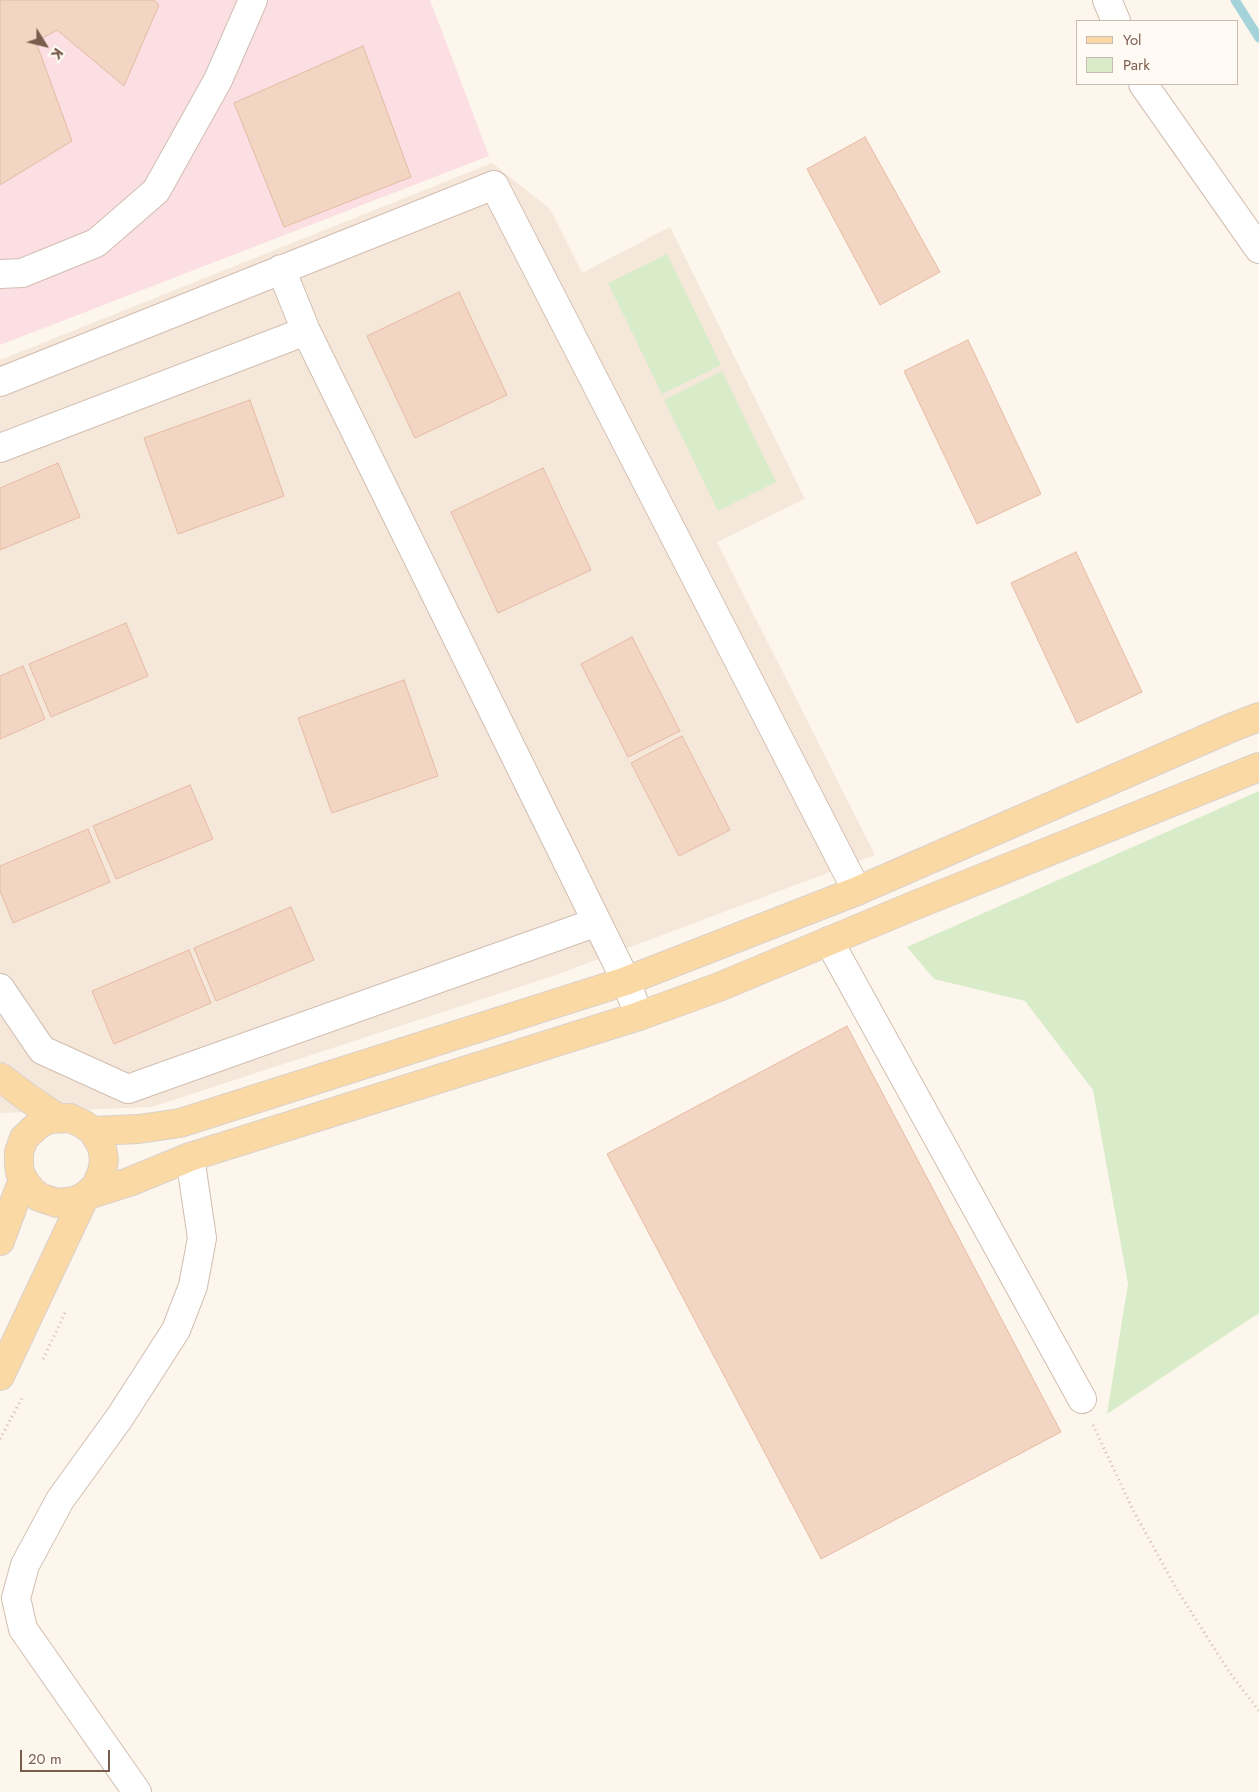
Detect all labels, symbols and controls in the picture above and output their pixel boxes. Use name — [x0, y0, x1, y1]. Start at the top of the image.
north arrow — [20, 20, 70, 70]
legend — [1076, 20, 1239, 85]
text: Yol — [1123, 29, 1142, 51]
text: K — [46, 44, 68, 64]
text: Park — [1123, 54, 1150, 76]
scale bar — [22, 1740, 112, 1772]
text: 20 m — [28, 1748, 62, 1770]

